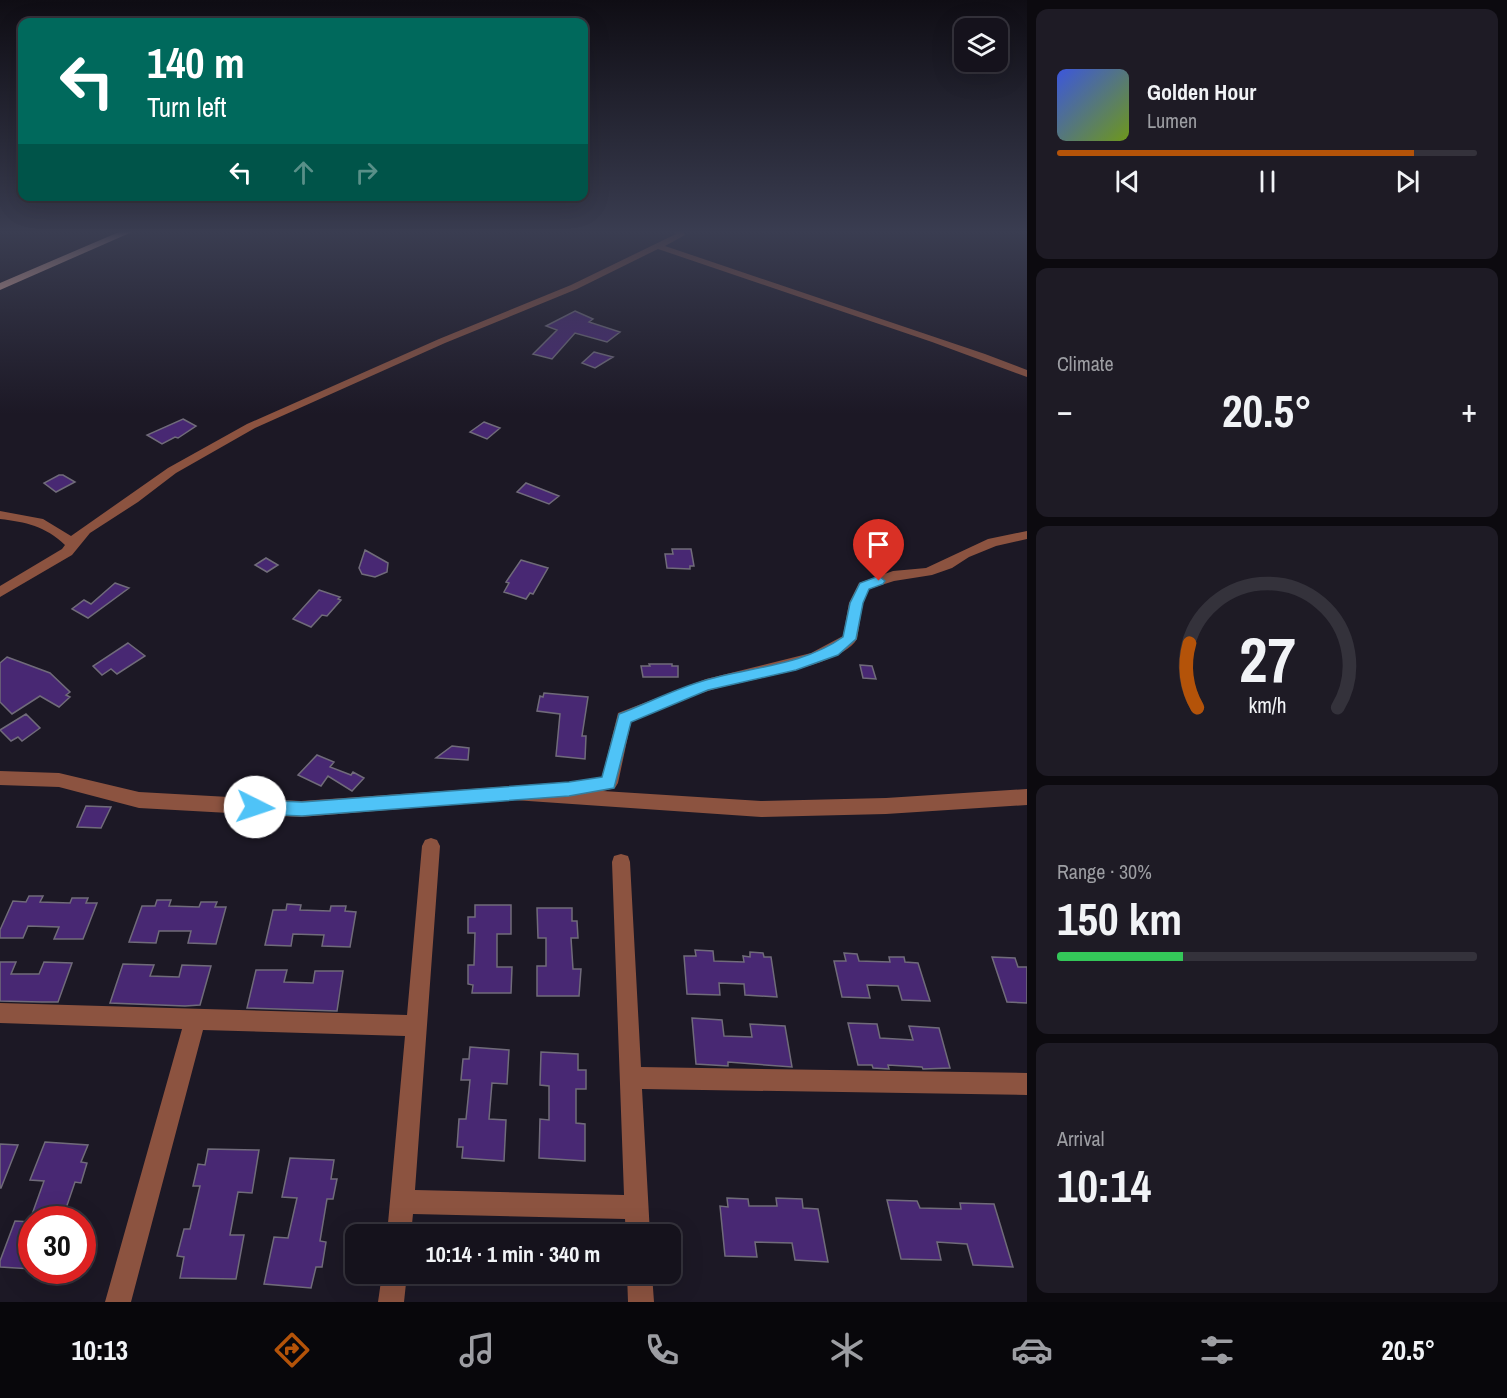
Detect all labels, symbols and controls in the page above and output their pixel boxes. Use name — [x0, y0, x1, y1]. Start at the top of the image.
map controls — [954, 18, 1008, 72]
button: layers — [954, 18, 1008, 72]
text: 140 m — [147, 35, 245, 91]
icon: left — [48, 42, 126, 120]
text: Golden Hour — [1147, 77, 1256, 107]
text: Turn left — [147, 89, 226, 125]
text: Lumen — [1147, 107, 1197, 134]
icon: left — [224, 156, 257, 189]
icon: ahead — [287, 156, 320, 189]
icon: right — [350, 156, 383, 189]
icon: previous — [1111, 165, 1144, 198]
icon: pause — [1251, 165, 1284, 198]
icon: next — [1391, 165, 1424, 198]
text: Climate — [1057, 350, 1114, 377]
text: 20.5° — [1222, 380, 1312, 441]
text: − — [1057, 388, 1073, 432]
text: + — [1461, 388, 1477, 432]
pin — [853, 519, 904, 581]
icon: arrive — [862, 528, 895, 561]
text: 27 — [1239, 617, 1295, 701]
text: km/h — [1248, 691, 1286, 720]
position arrow — [223, 775, 287, 839]
text: Range · 30% — [1057, 858, 1152, 885]
text: 150 km — [1057, 888, 1182, 949]
text: Arrival — [1057, 1125, 1104, 1152]
text: 10:14 — [1057, 1155, 1151, 1216]
speed limit sign: 30 — [18, 1206, 96, 1284]
text: 10:14 · 1 min · 340 m — [426, 1239, 600, 1269]
icon: directions — [271, 1329, 313, 1371]
icon: music — [456, 1329, 498, 1371]
icon: phone — [641, 1329, 683, 1371]
icon: climate — [826, 1329, 868, 1371]
icon: car — [1011, 1329, 1053, 1371]
icon: filters — [1196, 1329, 1238, 1371]
text: 10:13 — [72, 1332, 128, 1368]
text: 20.5° — [1381, 1332, 1435, 1368]

